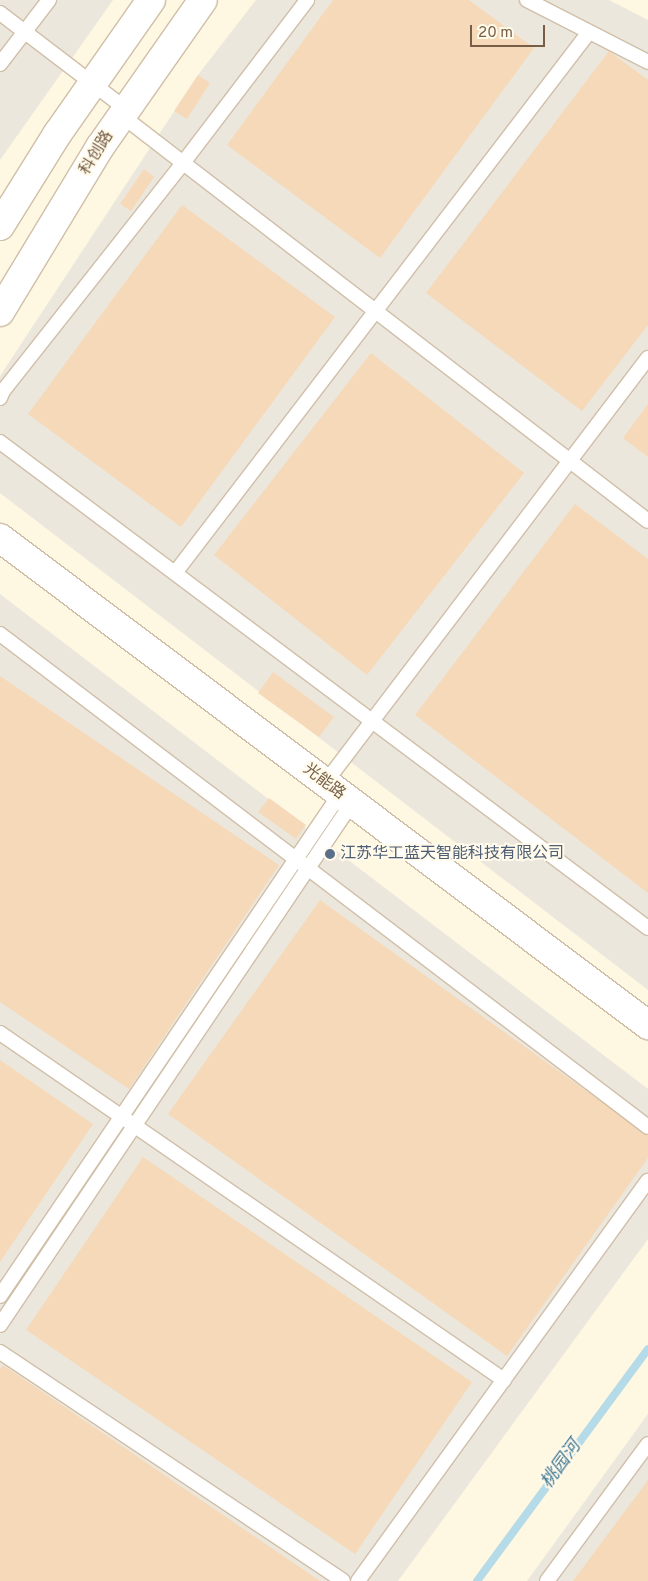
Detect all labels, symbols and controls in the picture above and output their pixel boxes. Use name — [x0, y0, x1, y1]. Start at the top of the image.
scale bar — [473, 15, 548, 47]
text: 20 m — [478, 24, 513, 43]
street label: 科创路 — [76, 128, 118, 178]
street label: 光能路 — [299, 760, 349, 804]
place label: 江苏华工蓝天智能科技有限公司 — [340, 844, 564, 864]
marker: 江苏华工蓝天智能科技有限公司 — [324, 848, 336, 860]
water label: 桃园河 — [537, 1437, 587, 1493]

